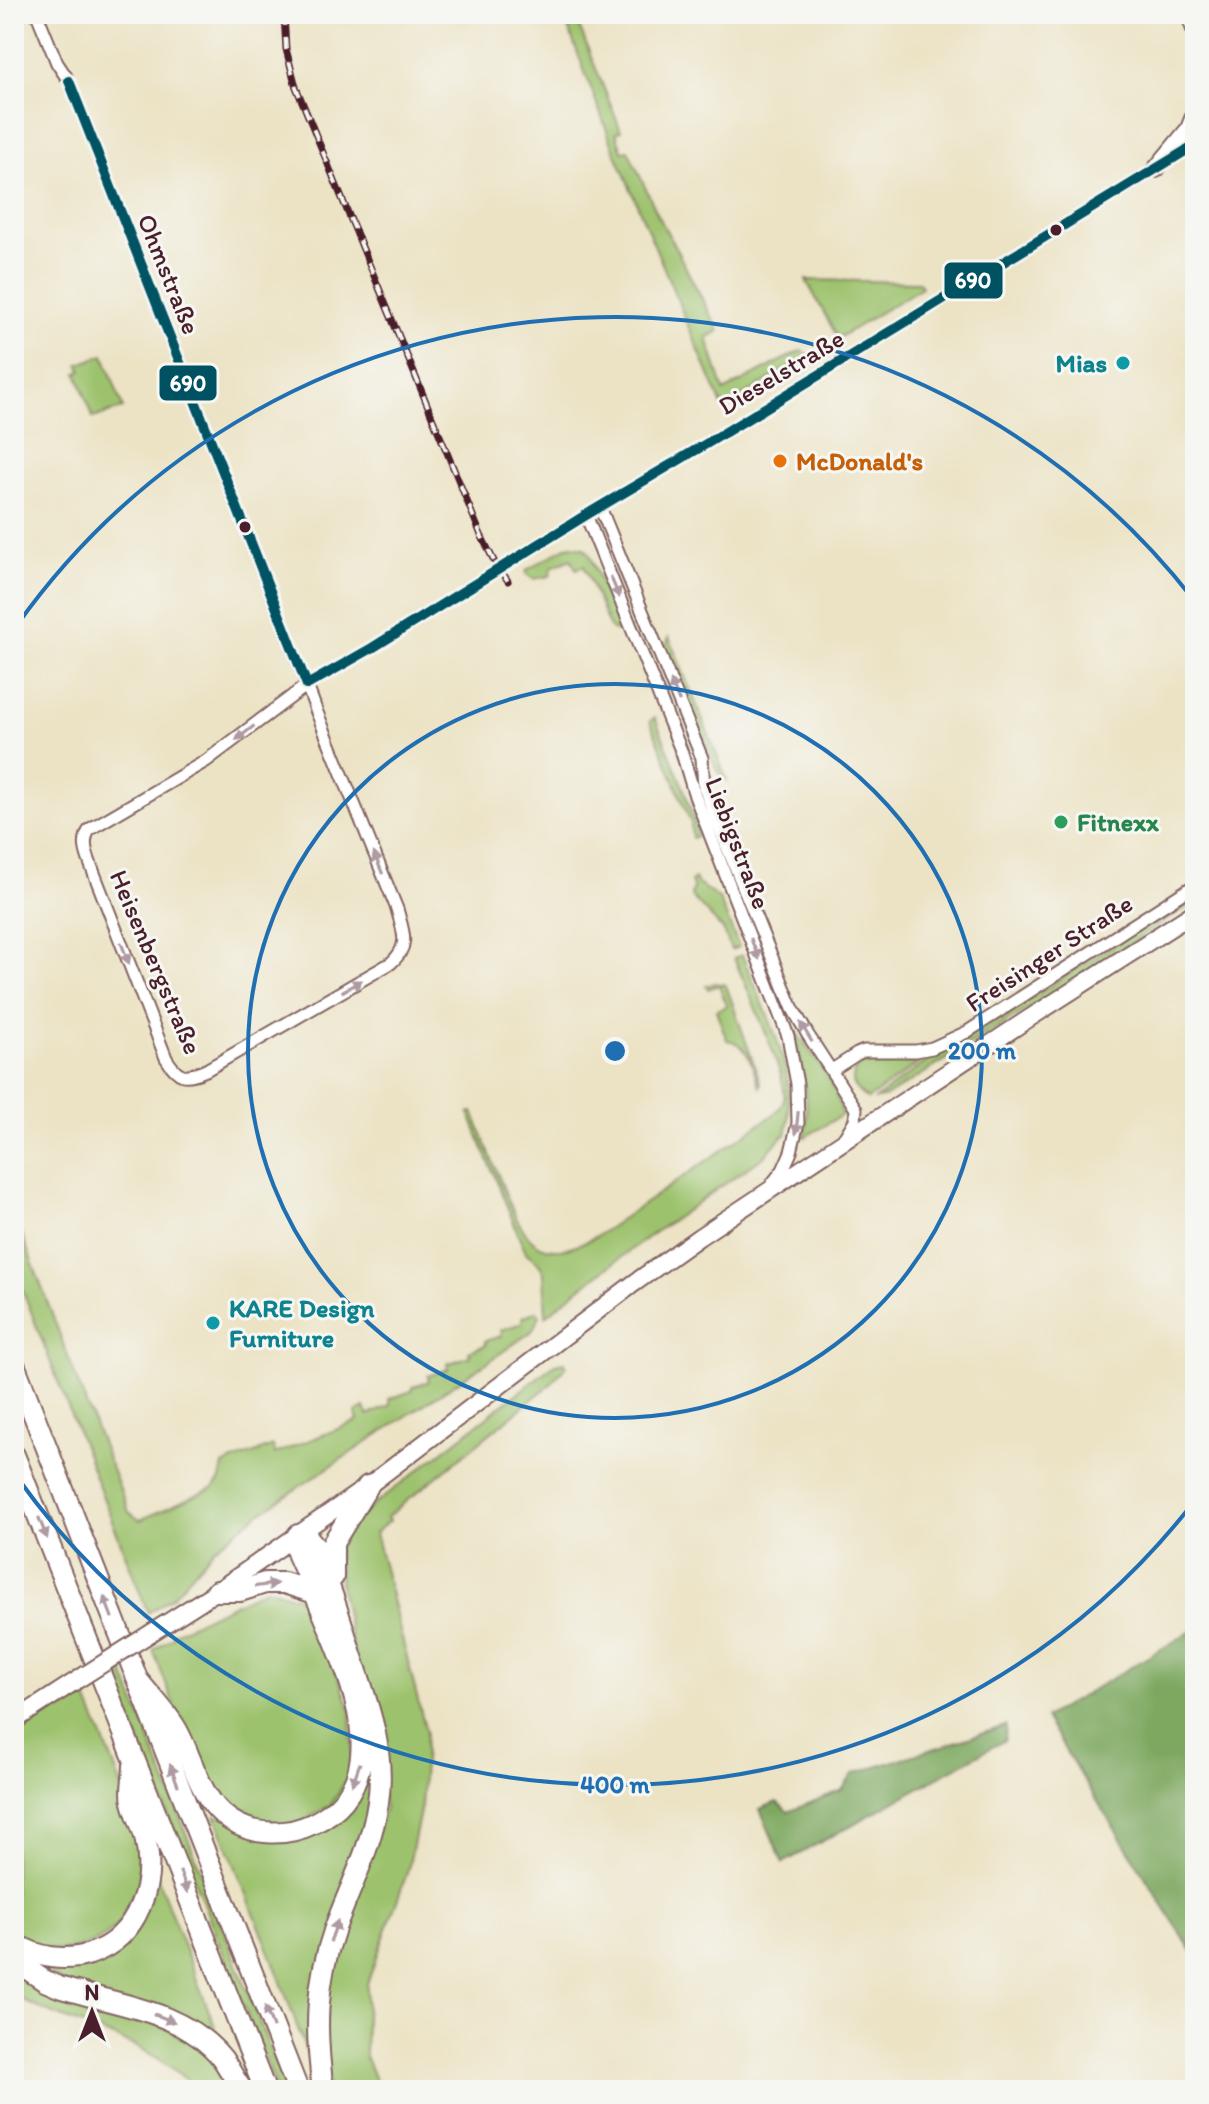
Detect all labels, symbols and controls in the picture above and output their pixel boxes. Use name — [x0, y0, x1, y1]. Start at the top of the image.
street label: Ohmstraße — [130, 209, 208, 339]
unlabelled marker — [1048, 222, 1064, 238]
line badge: 690 — [943, 261, 1004, 300]
text: 690 — [955, 267, 991, 294]
street label: Dieselstraße — [712, 322, 850, 422]
place label: Mias — [1056, 347, 1107, 379]
marker: Mias — [1114, 354, 1132, 372]
line badge: 690 — [158, 364, 218, 402]
text: 690 — [170, 370, 206, 397]
place label: McDonald's — [796, 445, 923, 477]
marker: McDonald's — [771, 452, 789, 470]
unlabelled marker — [237, 519, 253, 535]
one-way arrow — [609, 575, 622, 599]
one-way arrow — [668, 679, 681, 703]
one-way arrow — [235, 724, 255, 740]
street label: Liebigstraße — [698, 773, 778, 913]
place label: Fitnexx — [1077, 806, 1160, 838]
marker: Fitnexx — [1052, 813, 1070, 831]
one-way arrow — [371, 851, 384, 875]
street label: Heisenbergstraße — [103, 865, 209, 1059]
street label: Freisinger Straße — [959, 887, 1139, 1019]
one-way arrow — [749, 937, 762, 961]
one-way arrow — [119, 941, 132, 965]
one-way arrow — [341, 979, 363, 993]
one-way arrow — [799, 1021, 813, 1043]
text: 200 m — [948, 1036, 1017, 1065]
centre of rings — [601, 1037, 629, 1065]
one-way arrow — [790, 1111, 803, 1136]
place label: KARE Design Furniture — [229, 1292, 375, 1354]
marker: KARE Design Furniture — [204, 1314, 222, 1332]
one-way arrow — [37, 1516, 50, 1540]
one-way arrow — [254, 1578, 279, 1591]
one-way arrow — [101, 1595, 114, 1619]
one-way arrow — [349, 1762, 362, 1786]
one-way arrow — [167, 1763, 180, 1787]
text: 400 m — [580, 1770, 651, 1799]
one-way arrow — [177, 1870, 190, 1894]
one-way arrow — [329, 1918, 341, 1942]
north arrow — [52, 1972, 132, 2052]
text: N — [85, 1979, 99, 2006]
one-way arrow — [262, 2005, 275, 2029]
one-way arrow — [152, 2011, 176, 2024]

